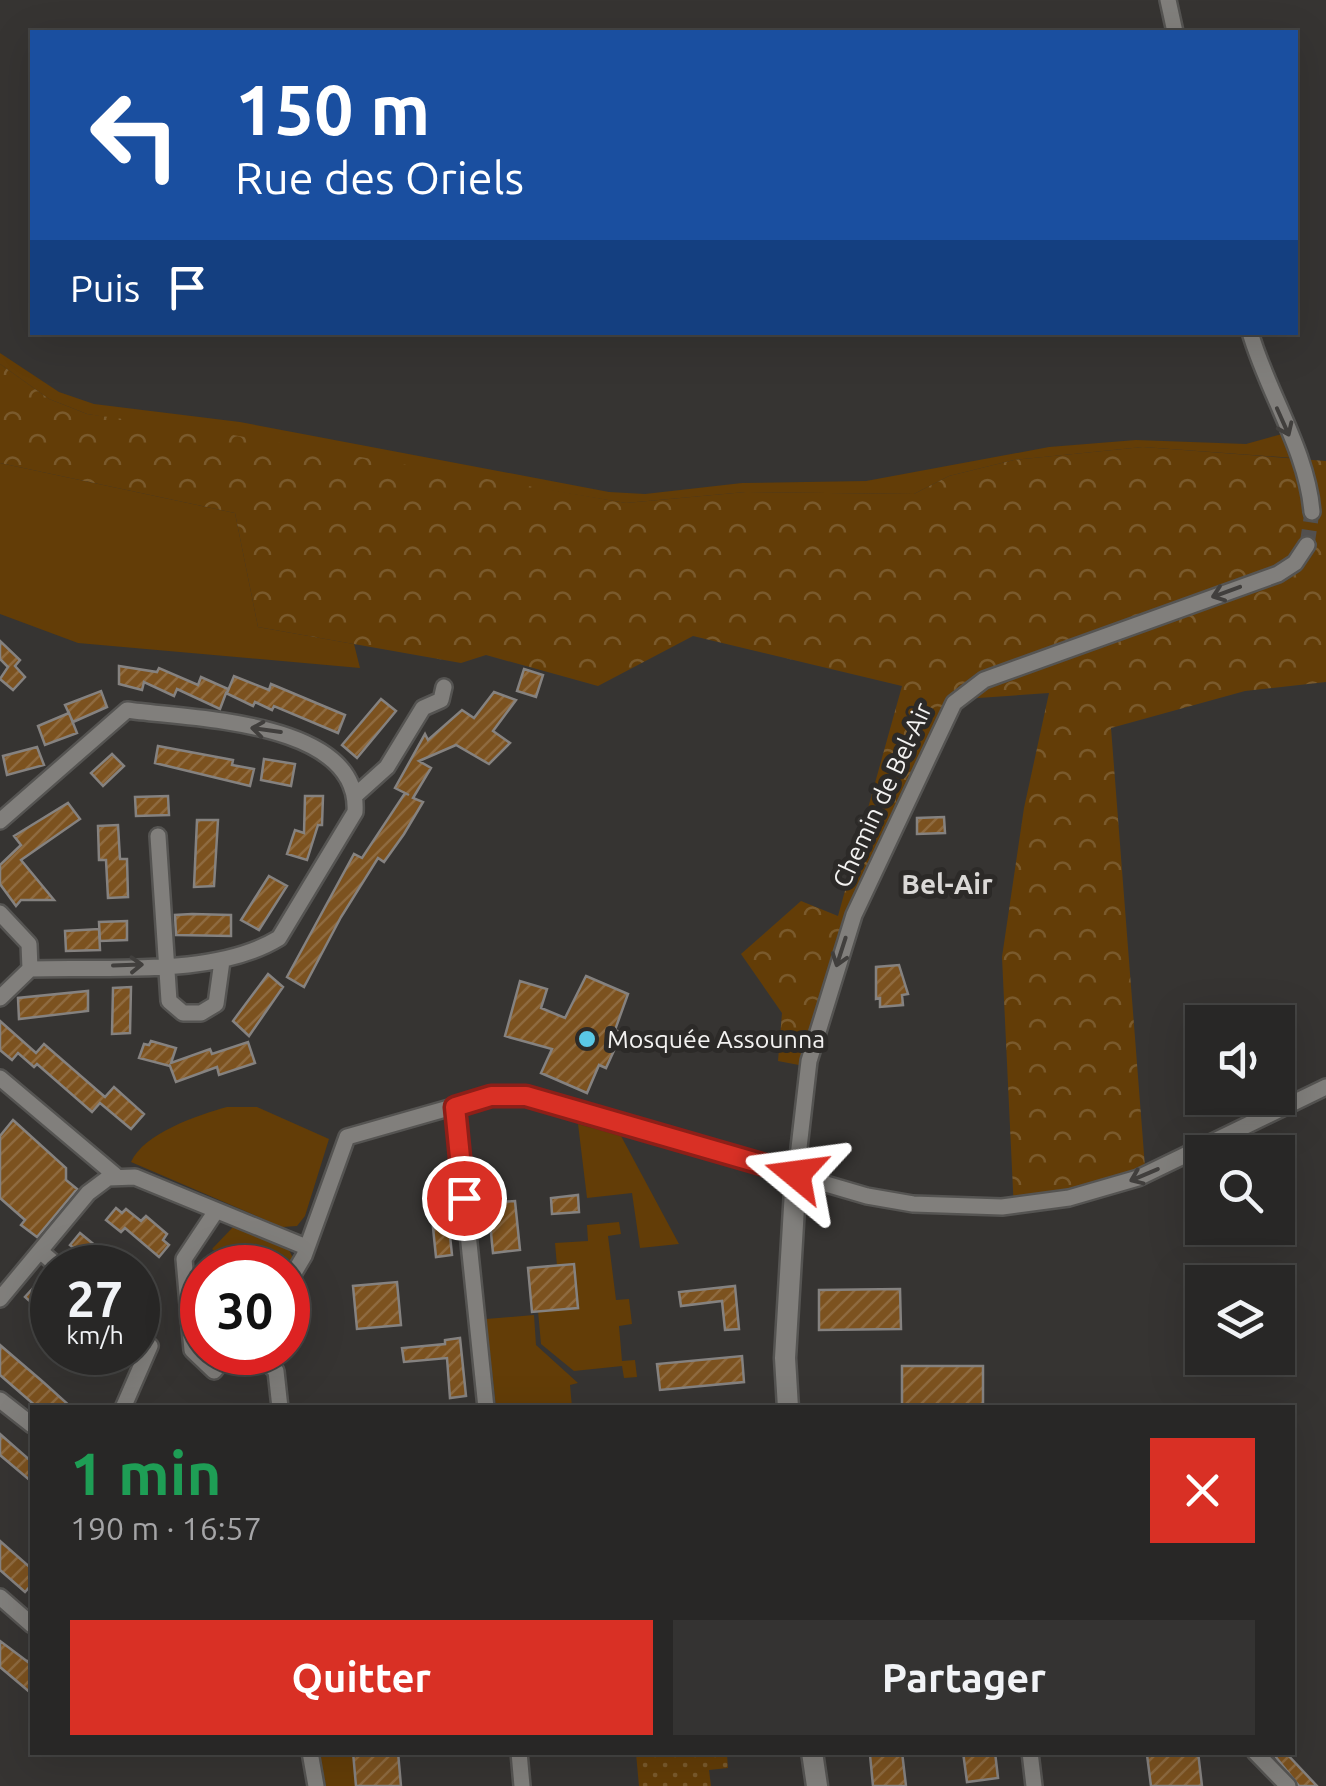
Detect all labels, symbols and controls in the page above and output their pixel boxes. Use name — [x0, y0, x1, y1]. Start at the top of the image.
icon: left — [70, 70, 200, 200]
text: 150 m — [235, 70, 430, 148]
text: Rue des Oriels — [235, 152, 524, 203]
icon: arrive — [160, 260, 215, 315]
text: Puis — [70, 267, 140, 309]
one-way arrow — [1275, 406, 1293, 437]
one-way arrow — [1211, 585, 1243, 603]
street label: Chemin de Bel-Air — [827, 698, 937, 892]
one-way arrow — [250, 720, 283, 738]
district label: Bel-Air — [901, 868, 993, 899]
one-way arrow — [831, 936, 849, 967]
one-way arrow — [111, 956, 143, 975]
map controls — [1185, 1005, 1295, 1375]
button: sound — [1185, 1005, 1295, 1115]
place label: Mosquée Assounna — [607, 1025, 825, 1053]
marker: Mosquée Assounna — [576, 1028, 598, 1050]
position arrow — [744, 1122, 848, 1226]
button: search — [1185, 1135, 1295, 1245]
pin — [422, 1156, 507, 1241]
one-way arrow — [1129, 1168, 1160, 1186]
icon: arrive — [437, 1171, 492, 1226]
speed limit sign: 30 — [180, 1245, 310, 1375]
button: layers — [1185, 1265, 1295, 1375]
text: 27 — [67, 1270, 123, 1326]
text: km/h — [66, 1321, 124, 1349]
button: close — [1150, 1438, 1255, 1543]
text: 1 min — [70, 1439, 222, 1506]
text: 190 m · 16:57 — [70, 1510, 262, 1546]
button: Quitter — [70, 1620, 653, 1735]
button: Partager — [673, 1620, 1255, 1735]

